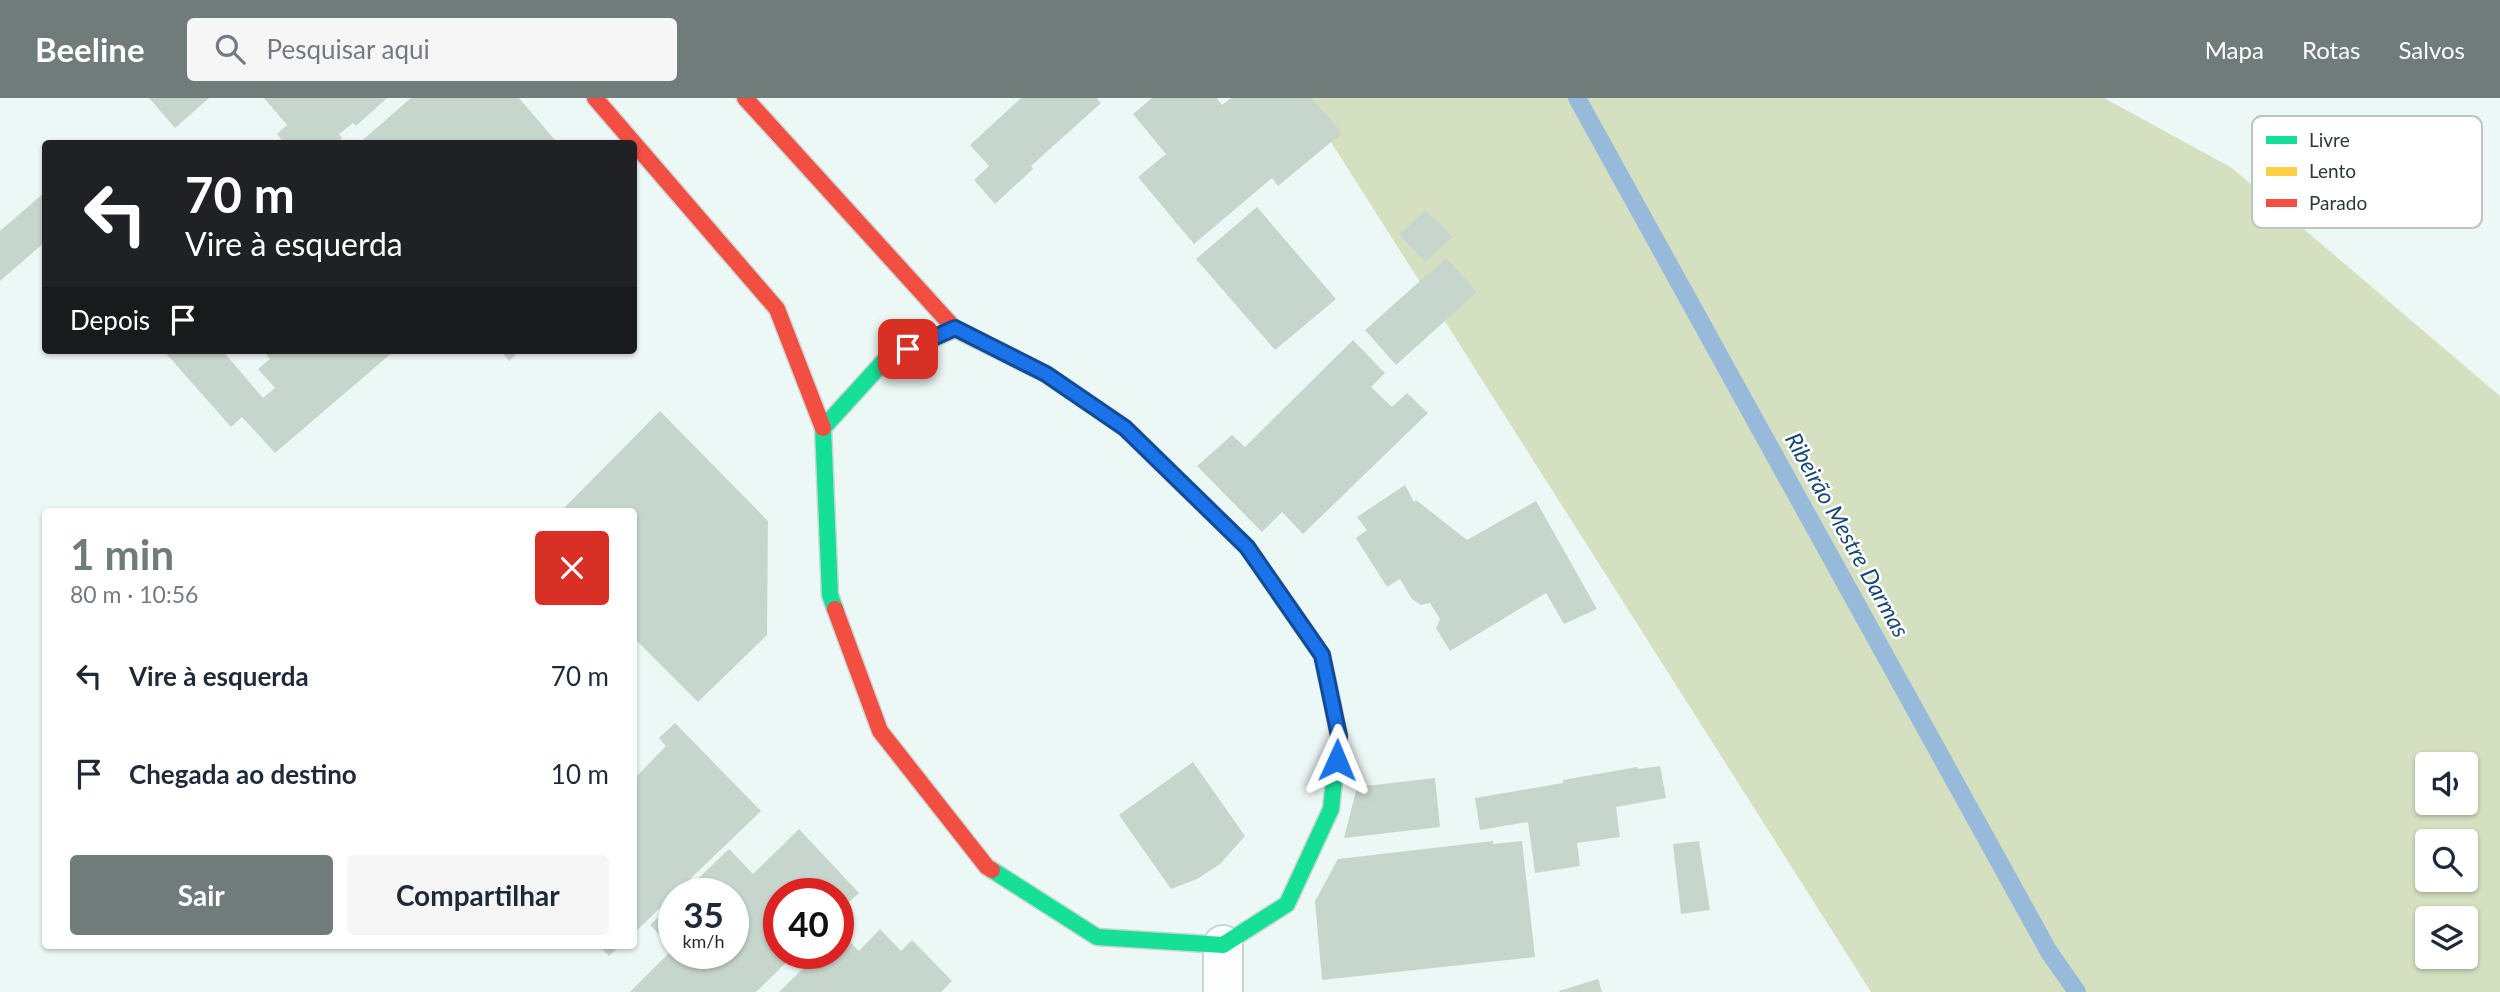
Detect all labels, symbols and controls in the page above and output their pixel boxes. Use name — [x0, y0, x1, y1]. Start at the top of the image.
search box — [187, 18, 677, 81]
text: Beeline — [35, 29, 145, 69]
icon: search — [211, 30, 249, 68]
text: Pesquisar aqui — [267, 33, 430, 65]
text: Mapa — [2205, 35, 2264, 64]
text: Rotas — [2302, 35, 2361, 64]
text: Salvos — [2399, 35, 2465, 64]
legend — [2252, 116, 2482, 228]
text: Livre — [2309, 128, 2350, 151]
text: Lento — [2309, 159, 2356, 182]
text: 70 m — [185, 165, 295, 223]
icon: left — [70, 168, 161, 259]
text: Parado — [2309, 191, 2367, 214]
text: Vire à esquerda — [185, 224, 403, 263]
icon: arrive — [164, 301, 202, 339]
text: Depois — [70, 304, 150, 336]
pin — [878, 319, 938, 379]
icon: arrive — [889, 330, 927, 368]
water label: Ribeirão Mestre Darmas — [1780, 427, 1916, 642]
text: 1 min — [70, 529, 174, 579]
button: close — [535, 531, 609, 605]
text: 80 m · 10:56 — [70, 580, 198, 608]
icon: left — [70, 657, 108, 695]
text: Vire à esquerda — [129, 660, 309, 692]
text: 70 m — [551, 660, 609, 692]
position arrow — [1300, 723, 1374, 797]
map controls — [2415, 752, 2478, 969]
button: sound — [2415, 752, 2478, 815]
icon: arrive — [70, 755, 108, 793]
text: Chegada ao destino — [129, 758, 357, 790]
text: 10 m — [551, 758, 609, 790]
button: search — [2415, 829, 2478, 892]
button: Sair — [70, 855, 333, 935]
button: Compartilhar — [347, 855, 609, 935]
speed limit sign: 40 — [763, 878, 854, 969]
text: 35 — [683, 893, 724, 935]
button: layers — [2415, 906, 2478, 969]
text: km/h — [682, 930, 725, 952]

